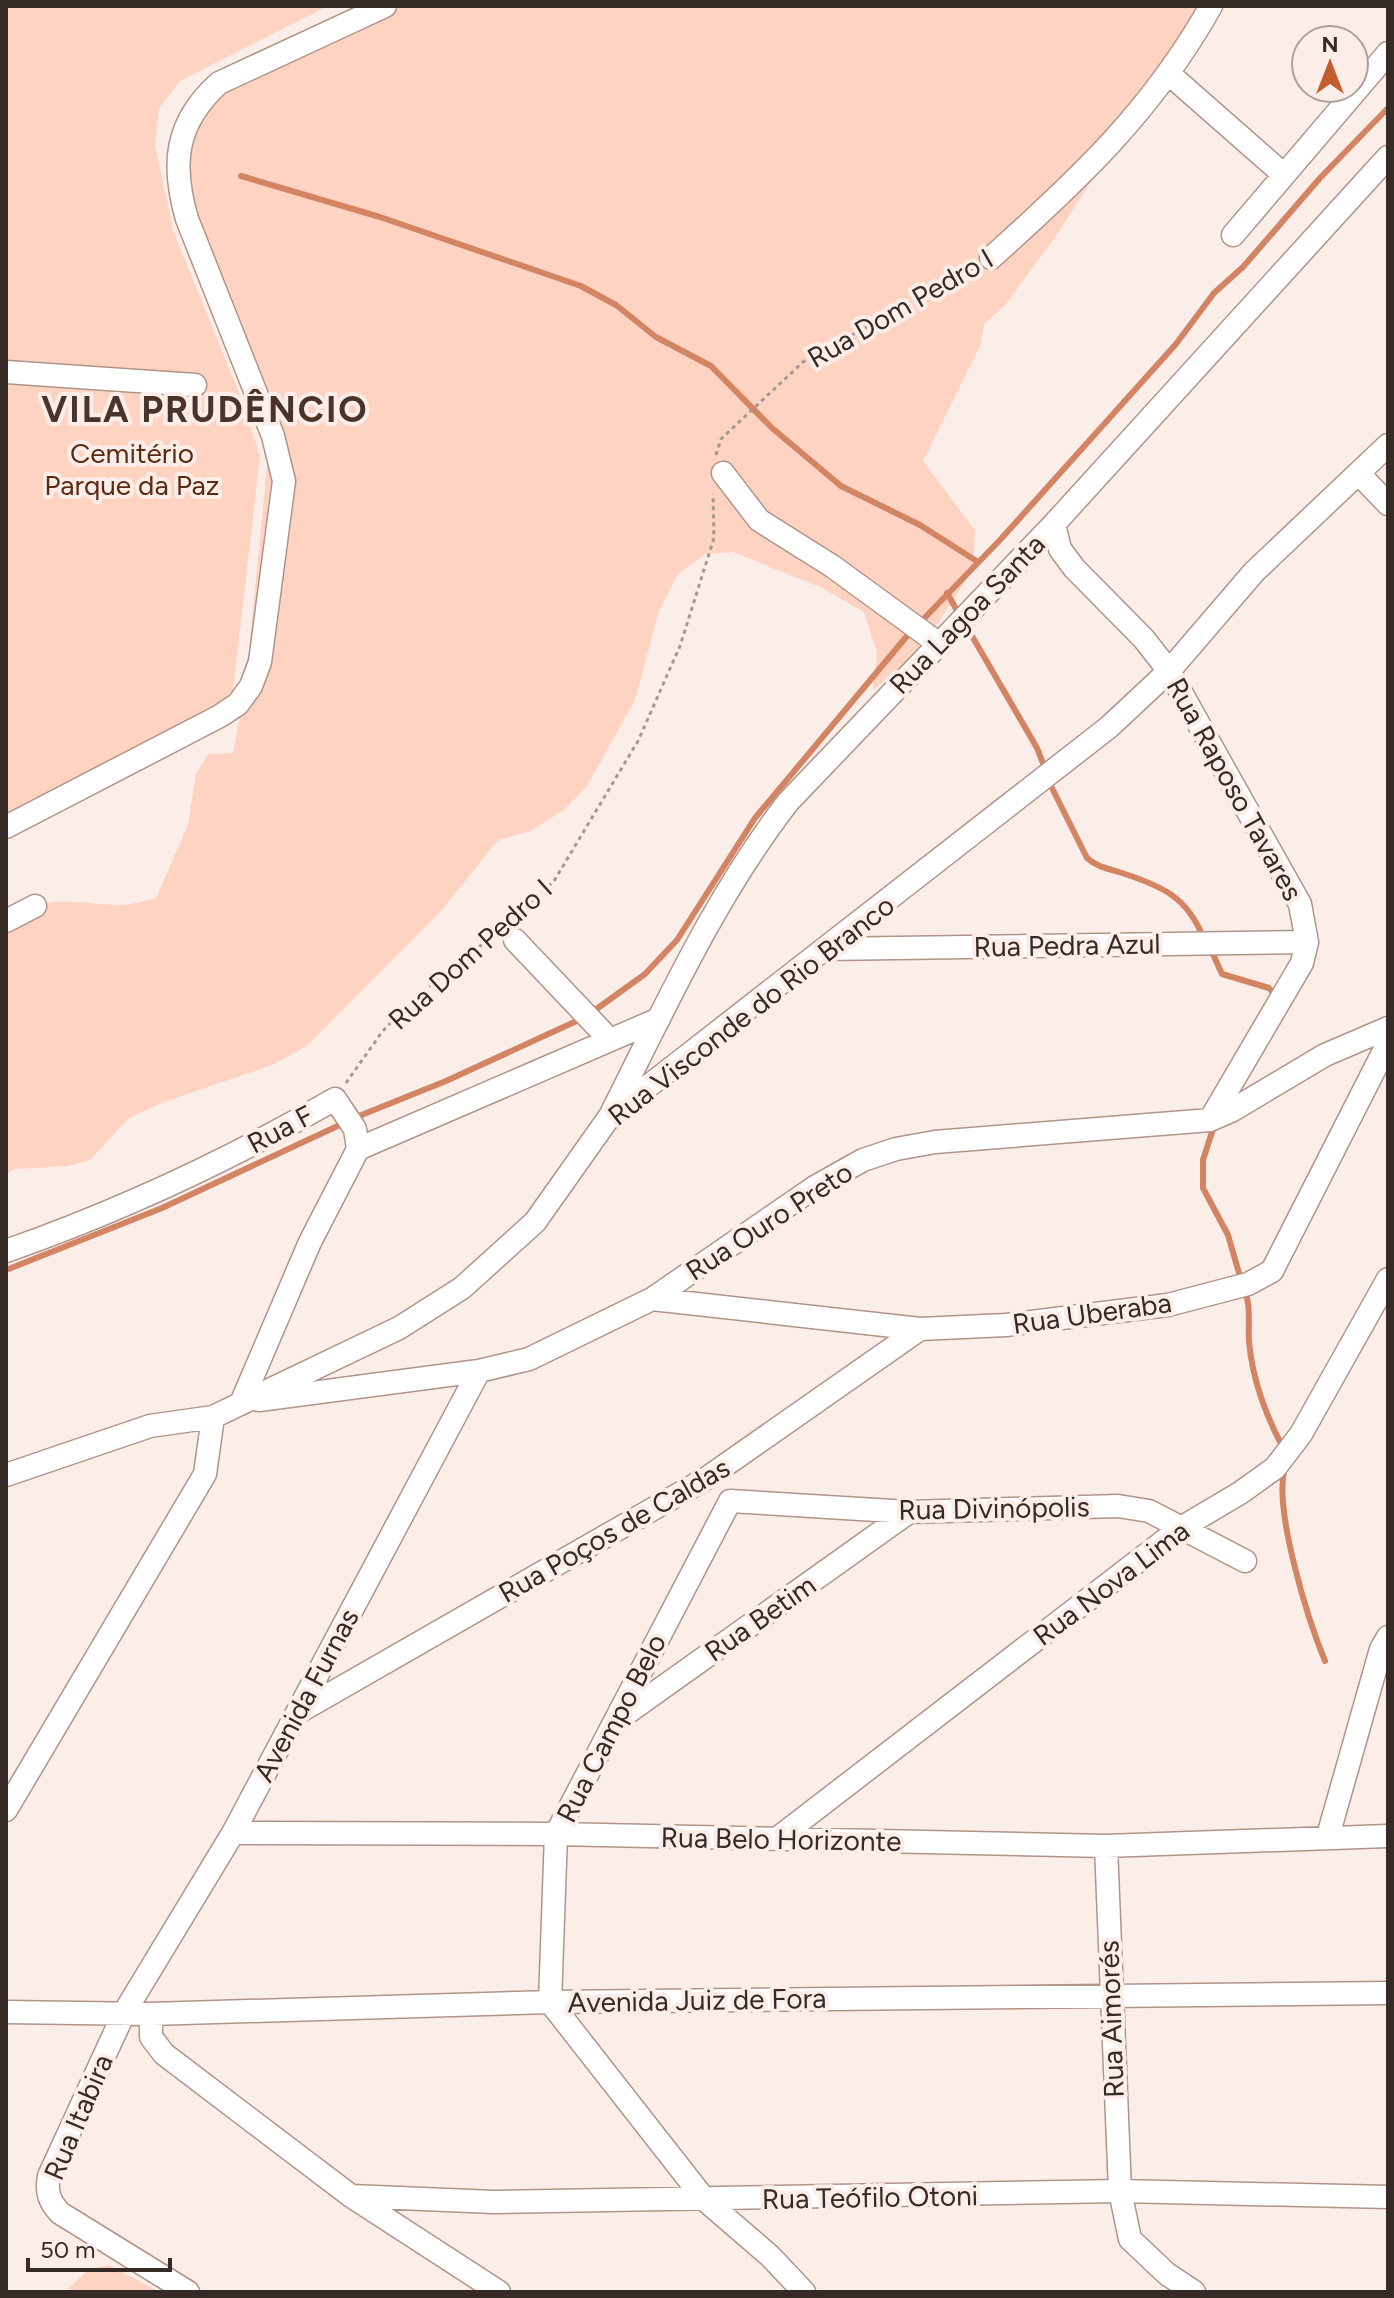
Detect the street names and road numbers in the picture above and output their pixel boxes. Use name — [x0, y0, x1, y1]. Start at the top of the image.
street label: Rua Dom Pedro I — [801, 241, 999, 375]
street label: Rua Lagoa Santa — [882, 527, 1052, 701]
street label: Rua Raposo Tavares — [1160, 672, 1310, 906]
street label: Rua Dom Pedro I — [381, 872, 559, 1036]
street label: Rua Visconde do Rio Branco — [601, 888, 901, 1132]
street label: Rua Pedra Azul — [973, 926, 1161, 964]
street label: Rua F — [241, 1098, 319, 1160]
street label: Rua Ouro Preto — [679, 1154, 859, 1288]
street label: Rua Uberaba — [1010, 1285, 1174, 1341]
street label: Rua Poços de Caldas — [493, 1450, 735, 1610]
street label: Rua Divinópolis — [898, 1489, 1090, 1527]
street label: Rua Nova Lima — [1026, 1513, 1196, 1653]
street label: Rua Betim — [698, 1567, 822, 1669]
street label: Avenida Furnas — [246, 1603, 366, 1787]
street label: Rua Campo Belo — [549, 1628, 673, 1828]
street label: Rua Belo Horizonte — [660, 1820, 902, 1858]
street label: Rua Aimorés — [1091, 1940, 1131, 2098]
street label: Avenida Juiz de Fora — [567, 1981, 827, 2019]
street label: Rua Itabira — [36, 2049, 120, 2185]
street label: Rua Teófilo Otoni — [762, 2178, 978, 2216]

